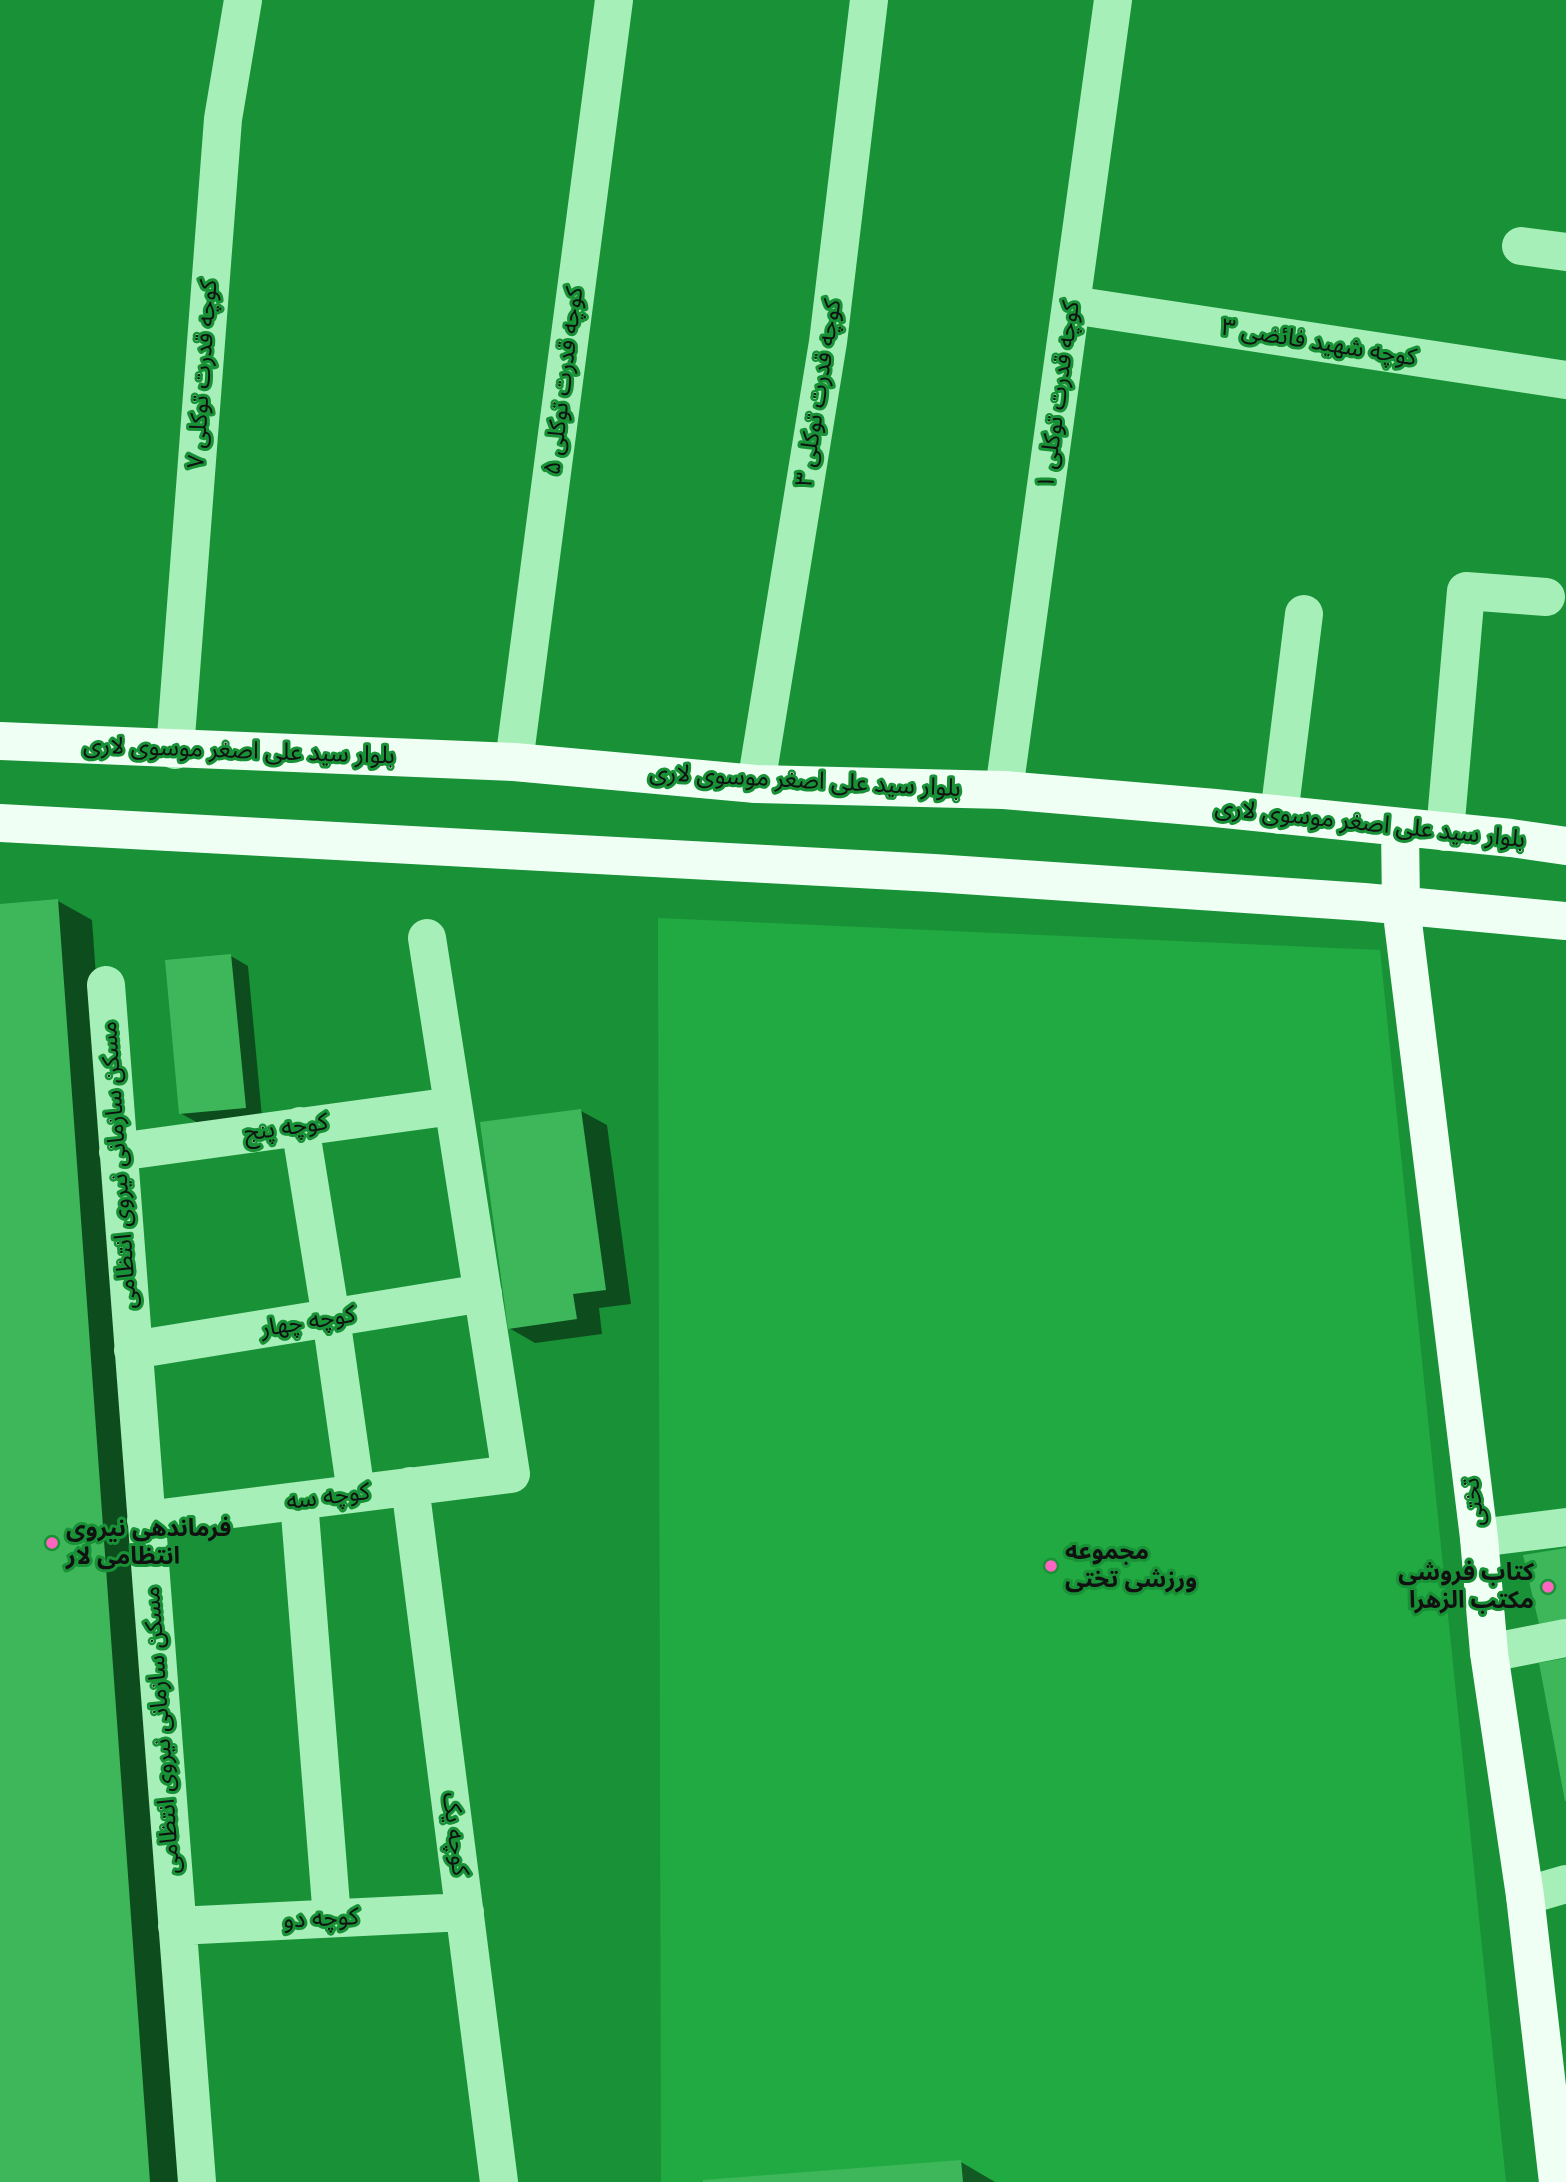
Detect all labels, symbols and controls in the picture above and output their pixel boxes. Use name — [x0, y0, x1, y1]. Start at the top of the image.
street label: کوچه قدرت توکلی ۷ — [182, 279, 224, 469]
street label: کوچه قدرت توکلی ۵ — [538, 285, 590, 477]
street label: کوچه قدرت توکلی ۳ — [790, 297, 848, 489]
street label: کوچه قدرت توکلی ۱ — [1032, 299, 1086, 491]
street label: کوچه شهید فائضی ۳ — [1219, 313, 1419, 373]
street label: بلوار سید علی اصغر موسوی لاری — [83, 731, 395, 771]
street label: بلوار سید علی اصغر موسوی لاری — [649, 758, 961, 804]
street label: بلوار سید علی اصغر موسوی لاری — [1213, 793, 1527, 855]
street label: مسکن سازمانی نیروی انتظامی — [95, 1020, 143, 1310]
street label: کوچه پنج — [242, 1108, 330, 1148]
street label: کوچه چهار — [259, 1300, 357, 1344]
street label: تختی — [1457, 1476, 1491, 1528]
street label: کوچه سه — [285, 1478, 371, 1516]
place label: فرماندهی نیروی انتظامی لار — [66, 1515, 231, 1571]
marker: فرماندهی نیروی انتظامی لار — [44, 1535, 60, 1551]
place label: مجموعه ورزشی تختی — [1065, 1538, 1197, 1594]
marker: مجموعه ورزشی تختی — [1043, 1558, 1059, 1574]
place label: کتاب فروشی مکتب الزهرا — [1398, 1559, 1534, 1615]
marker: کتاب فروشی مکتب الزهرا — [1540, 1579, 1556, 1595]
street label: مسکن سازمانی نیروی انتظامی — [138, 1585, 186, 1875]
street label: کوچه یک — [436, 1791, 474, 1877]
street label: کوچه دو — [282, 1903, 360, 1935]

